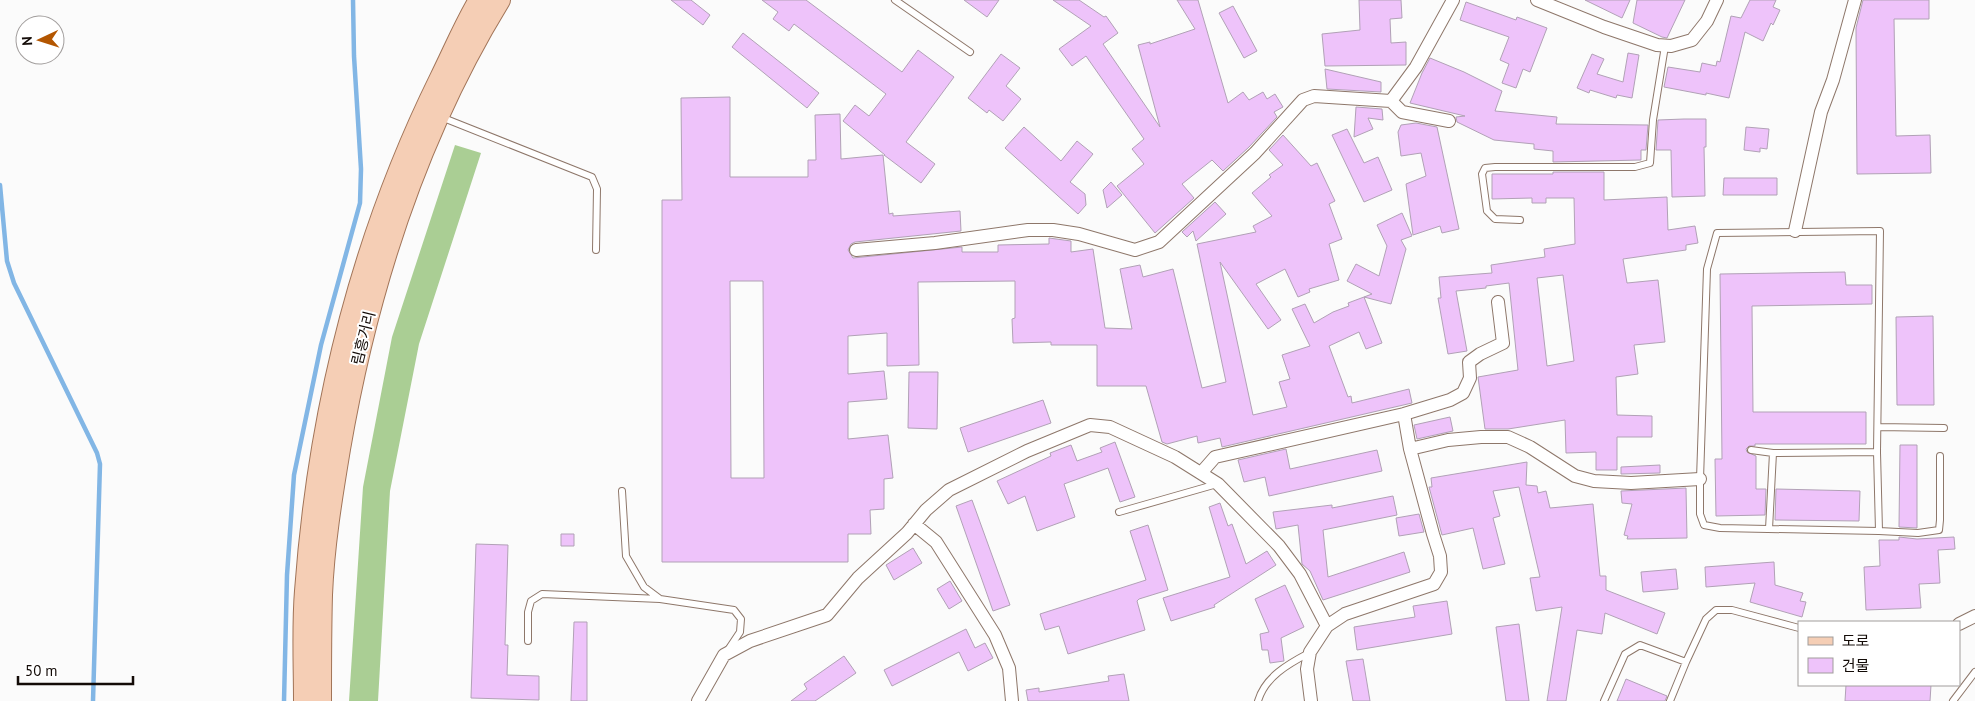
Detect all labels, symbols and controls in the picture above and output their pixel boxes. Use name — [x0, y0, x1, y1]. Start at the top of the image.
north arrow — [15, 15, 65, 65]
text: N — [18, 36, 36, 46]
street label: 림흥거리 — [347, 309, 379, 367]
legend — [1798, 621, 1960, 686]
text: 도로 — [1842, 631, 1870, 650]
scale bar — [18, 654, 132, 686]
text: 건물 — [1842, 656, 1870, 675]
text: 50 m — [25, 661, 58, 680]

